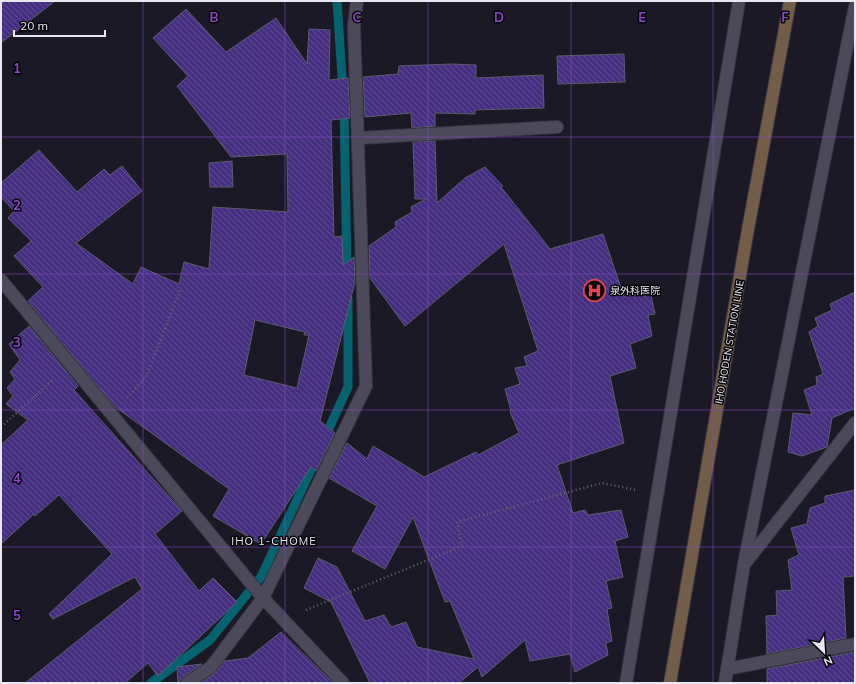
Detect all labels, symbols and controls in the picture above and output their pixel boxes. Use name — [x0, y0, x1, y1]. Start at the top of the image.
text: B — [210, 9, 219, 25]
text: C — [353, 9, 362, 25]
text: D — [494, 9, 504, 25]
text: E — [638, 9, 646, 25]
text: F — [781, 9, 789, 25]
scale bar — [14, 12, 105, 38]
text: 20 m — [20, 18, 48, 33]
text: 1 — [13, 60, 21, 76]
text: 2 — [13, 197, 21, 213]
hospital icon: 泉外科医院 — [581, 277, 607, 303]
street label: IHO HODEN STATION LINE — [712, 279, 747, 405]
place label: 泉外科医院 — [610, 284, 660, 297]
text: 3 — [13, 334, 21, 350]
text: 4 — [13, 470, 21, 486]
district label: IHO 1-CHOME — [231, 534, 317, 548]
text: 5 — [13, 607, 21, 623]
north arrow — [804, 632, 844, 672]
text: N — [822, 653, 835, 669]

